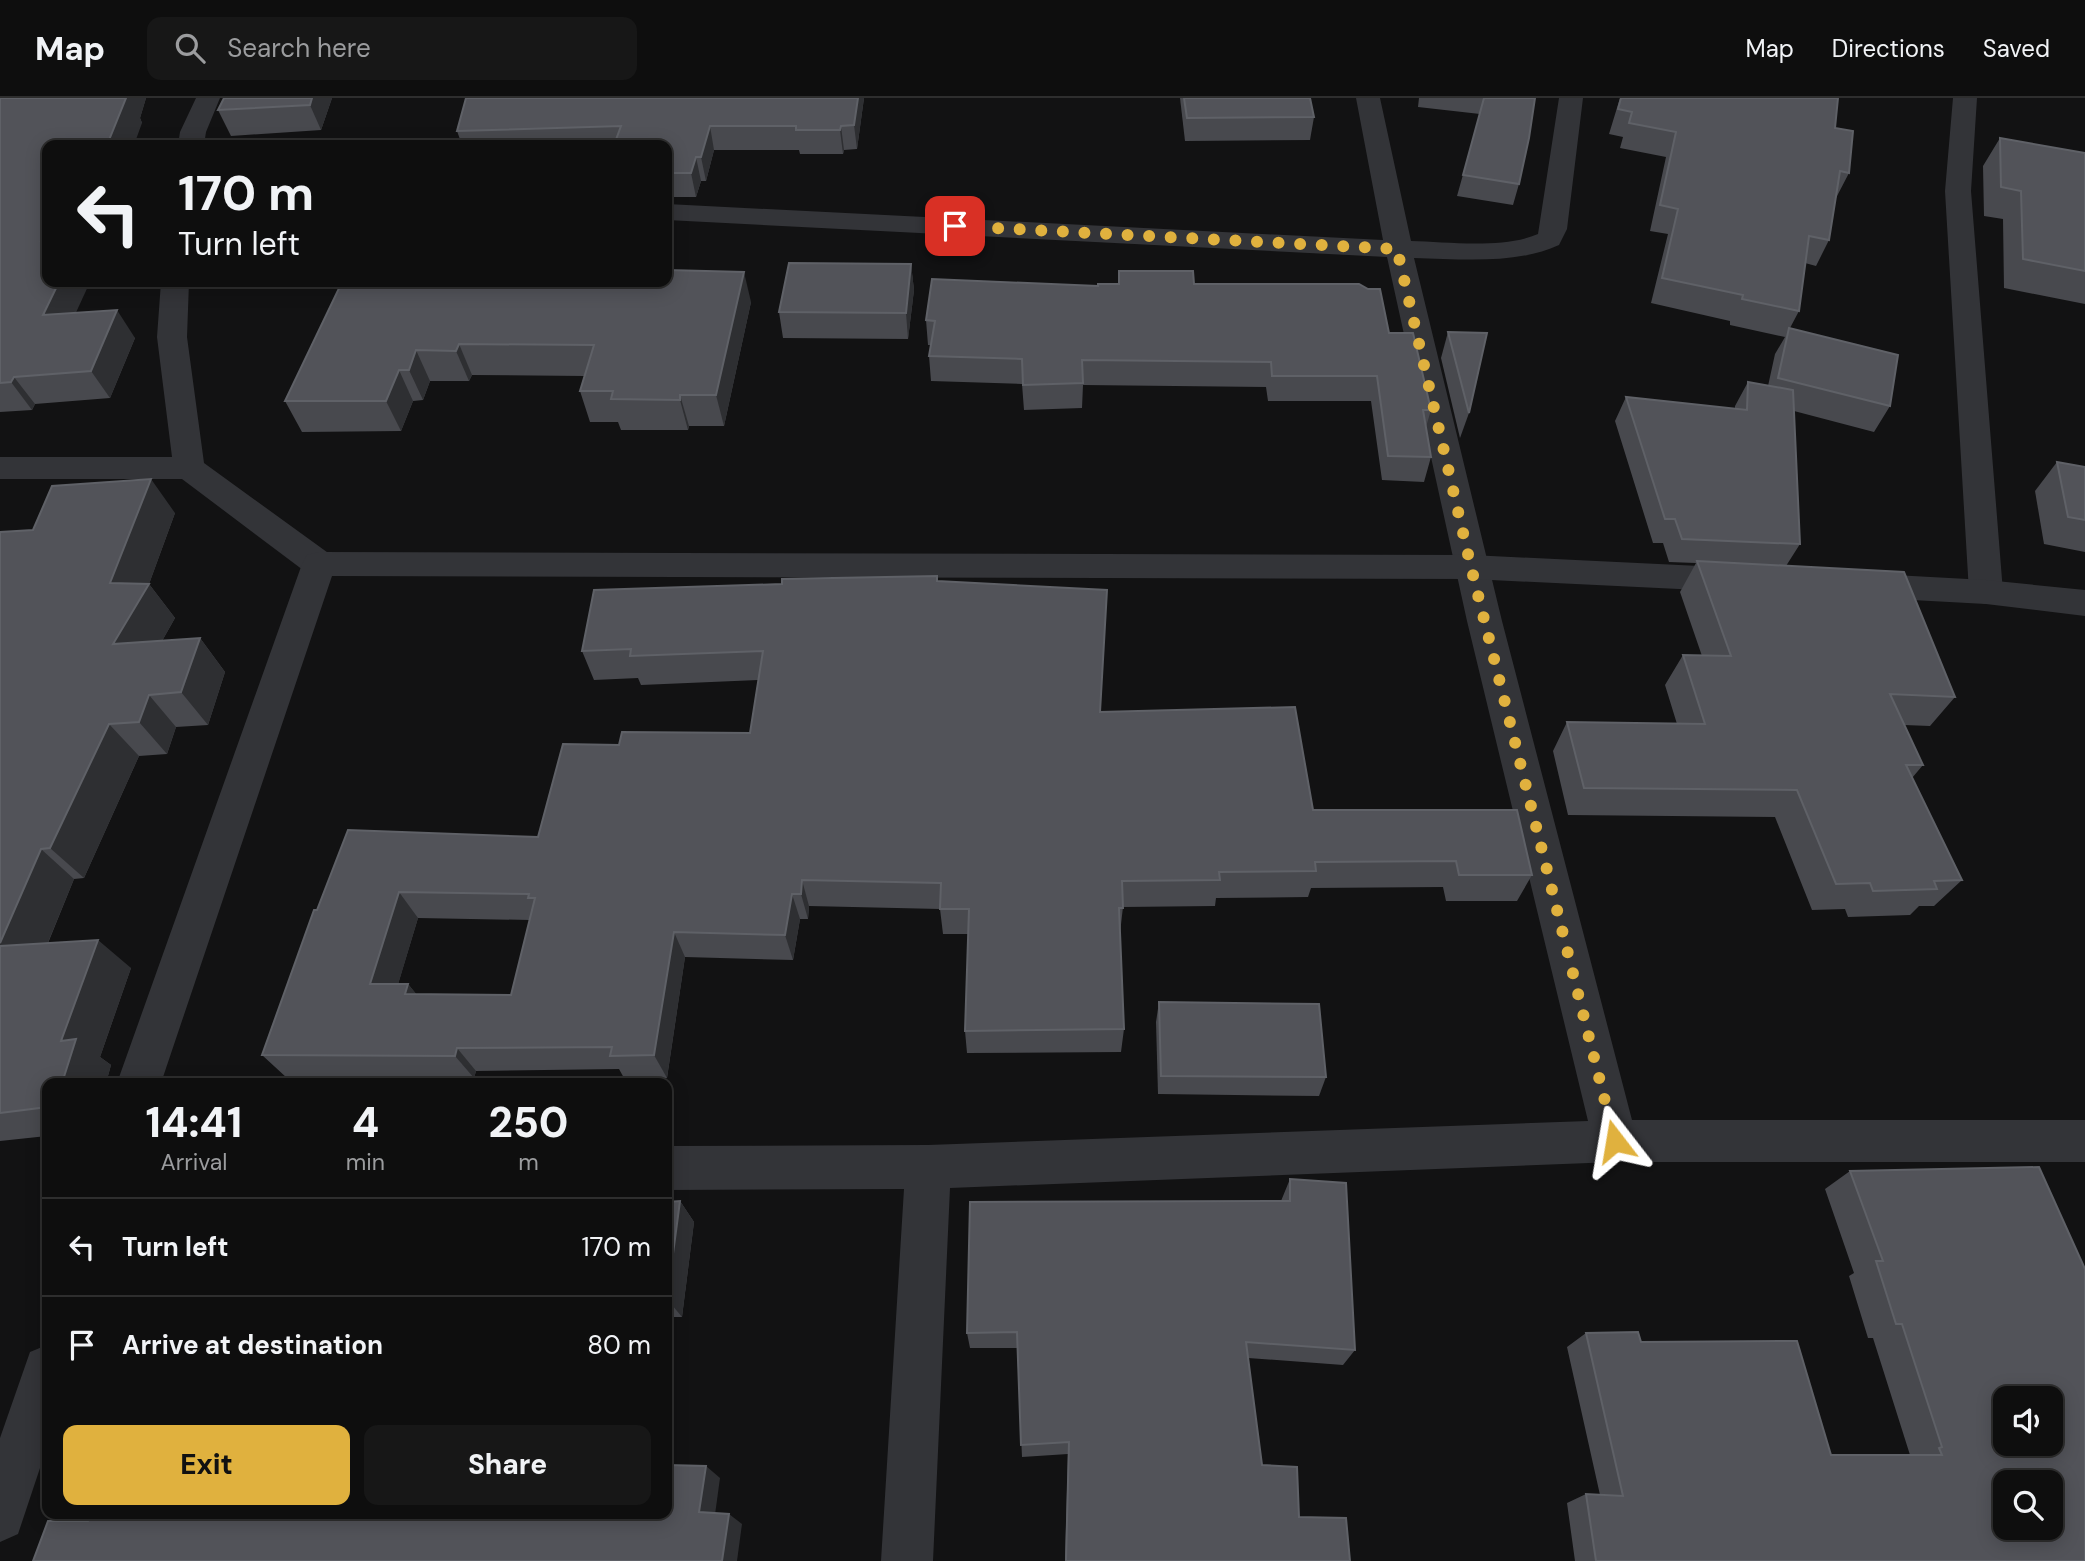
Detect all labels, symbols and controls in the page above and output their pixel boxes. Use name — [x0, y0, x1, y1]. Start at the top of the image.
search box — [147, 17, 637, 80]
text: Map — [35, 27, 105, 70]
icon: search — [171, 29, 209, 67]
text: Search here — [227, 31, 371, 65]
text: Map — [1746, 33, 1794, 64]
text: Directions — [1832, 33, 1945, 64]
text: Saved — [1983, 33, 2050, 64]
text: 170 m — [178, 161, 314, 225]
icon: left — [63, 168, 154, 259]
pin — [925, 196, 985, 256]
icon: arrive — [936, 207, 974, 245]
text: Turn left — [178, 223, 300, 265]
text: 14:41 — [145, 1095, 242, 1150]
text: 4 — [352, 1095, 379, 1150]
text: 250 — [488, 1095, 569, 1150]
position arrow — [1578, 1104, 1652, 1178]
text: Arrival — [160, 1147, 227, 1177]
text: min — [346, 1147, 385, 1177]
text: m — [518, 1147, 539, 1177]
icon: left — [63, 1228, 101, 1266]
text: Turn left — [122, 1230, 229, 1264]
text: 170 m — [582, 1230, 651, 1264]
icon: arrive — [63, 1326, 101, 1364]
text: Arrive at destination — [122, 1328, 383, 1362]
text: 80 m — [587, 1328, 651, 1362]
map controls — [1993, 1386, 2063, 1540]
button: sound — [1993, 1386, 2063, 1456]
button: Exit — [63, 1425, 350, 1505]
button: Share — [364, 1425, 651, 1505]
button: search — [1993, 1470, 2063, 1540]

